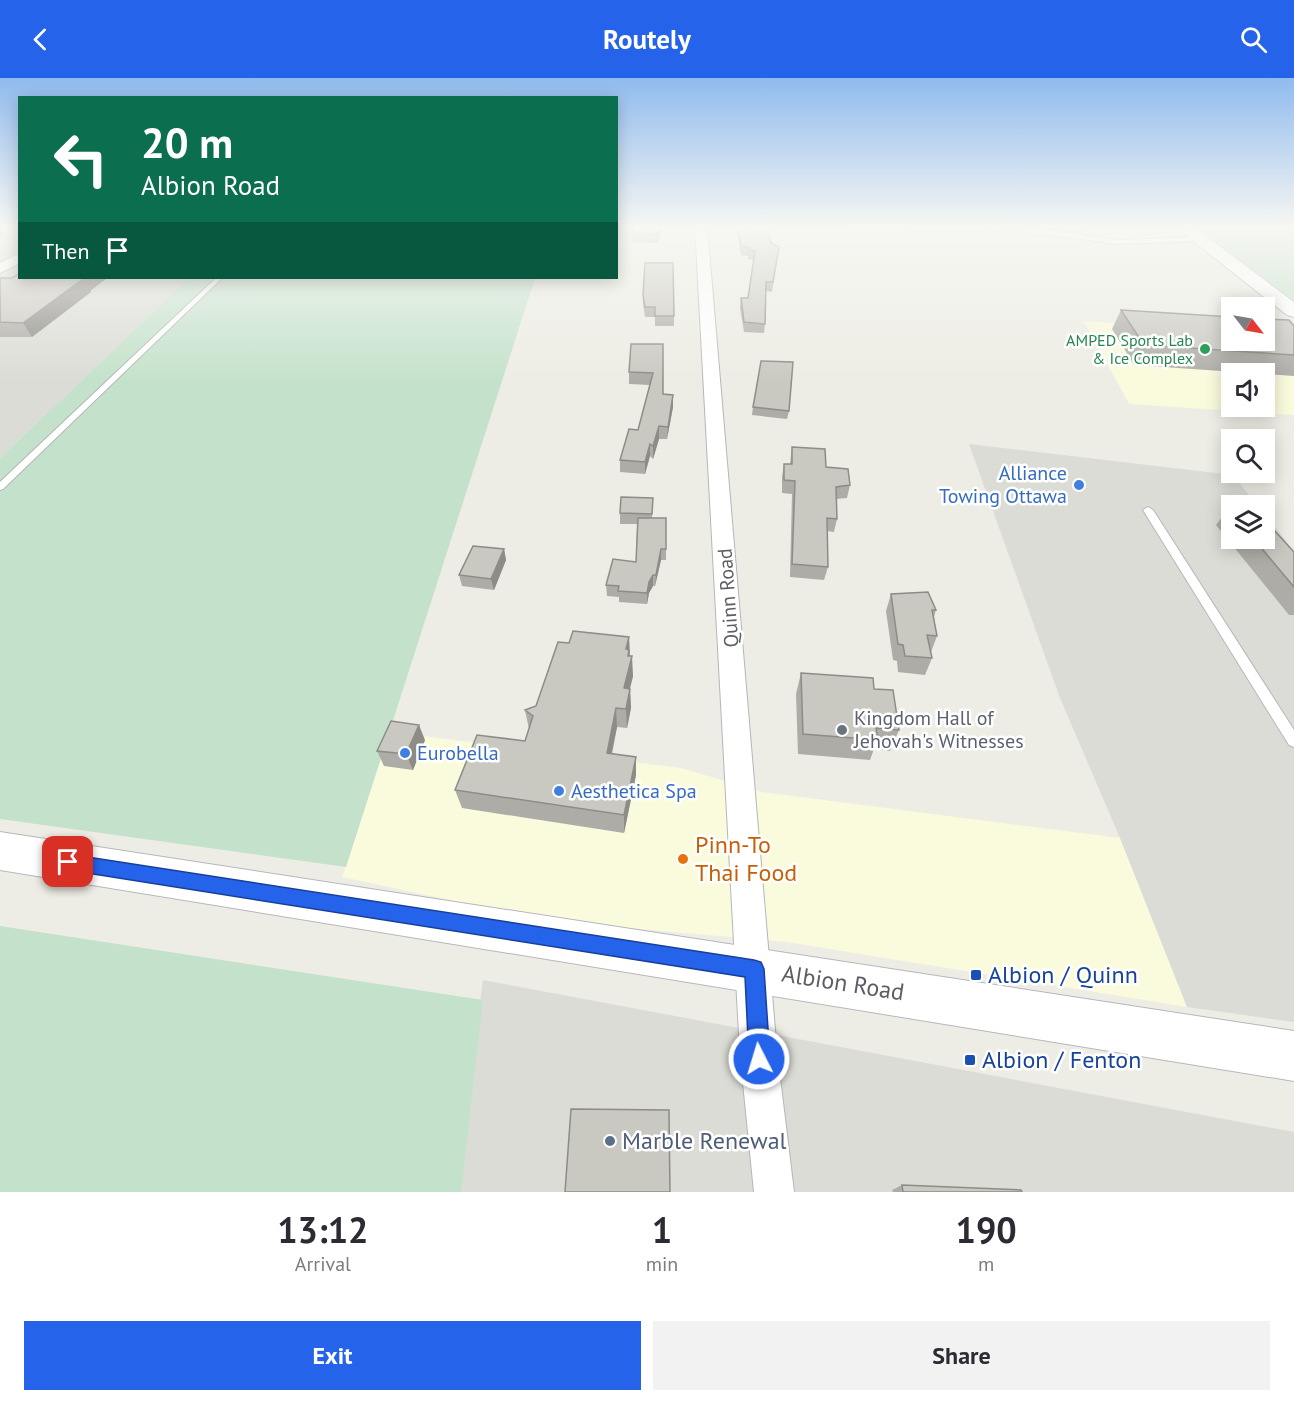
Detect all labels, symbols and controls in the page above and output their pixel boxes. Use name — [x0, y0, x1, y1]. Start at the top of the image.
text: Routely — [603, 22, 691, 56]
icon: back — [24, 23, 57, 56]
icon: search — [1237, 23, 1270, 56]
text: 20 m — [141, 115, 233, 170]
icon: left — [42, 120, 120, 198]
text: Albion Road — [141, 168, 280, 202]
icon: arrive — [101, 234, 134, 267]
text: Then — [42, 237, 89, 265]
north arrow — [1221, 297, 1275, 351]
map controls — [1221, 297, 1275, 549]
place label: AMPED Sports Lab & Ice Complex — [1066, 330, 1193, 368]
marker: AMPED Sports Lab & Ice Complex — [1198, 342, 1212, 356]
button: sound — [1221, 363, 1275, 417]
button: search — [1221, 429, 1275, 483]
place label: Alliance Towing Ottawa — [939, 460, 1067, 509]
marker: Alliance Towing Ottawa — [1072, 478, 1086, 492]
button: layers — [1221, 495, 1275, 549]
street label: Quinn Road — [712, 548, 744, 648]
place label: Kingdom Hall of Jehovah's Witnesses — [853, 705, 1024, 754]
marker: Kingdom Hall of Jehovah's Witnesses — [835, 723, 849, 737]
place label: Eurobella — [417, 740, 499, 766]
marker: Eurobella — [398, 746, 412, 760]
place label: Aesthetica Spa — [571, 778, 697, 804]
marker: Aesthetica Spa — [552, 784, 566, 798]
place label: Pinn-To Thai Food — [695, 829, 797, 888]
pin — [42, 836, 93, 887]
icon: arrive — [51, 845, 84, 878]
marker: Pinn-To Thai Food — [676, 852, 690, 866]
street label: Albion Road — [780, 958, 907, 1007]
place label: Albion / Quinn — [988, 959, 1138, 990]
marker: Albion / Quinn — [969, 968, 983, 982]
position arrow — [727, 1027, 791, 1091]
place label: Albion / Fenton — [982, 1044, 1141, 1075]
marker: Albion / Fenton — [963, 1053, 977, 1067]
place label: Marble Renewal — [622, 1125, 787, 1156]
marker: Marble Renewal — [603, 1134, 617, 1148]
text: 13:12 — [277, 1206, 369, 1253]
text: 1 — [652, 1206, 672, 1253]
text: 190 — [956, 1206, 1017, 1253]
text: Arrival — [295, 1251, 351, 1277]
text: min — [646, 1251, 678, 1277]
text: m — [978, 1251, 994, 1277]
button: Exit — [24, 1321, 641, 1390]
button: Share — [653, 1321, 1270, 1390]

